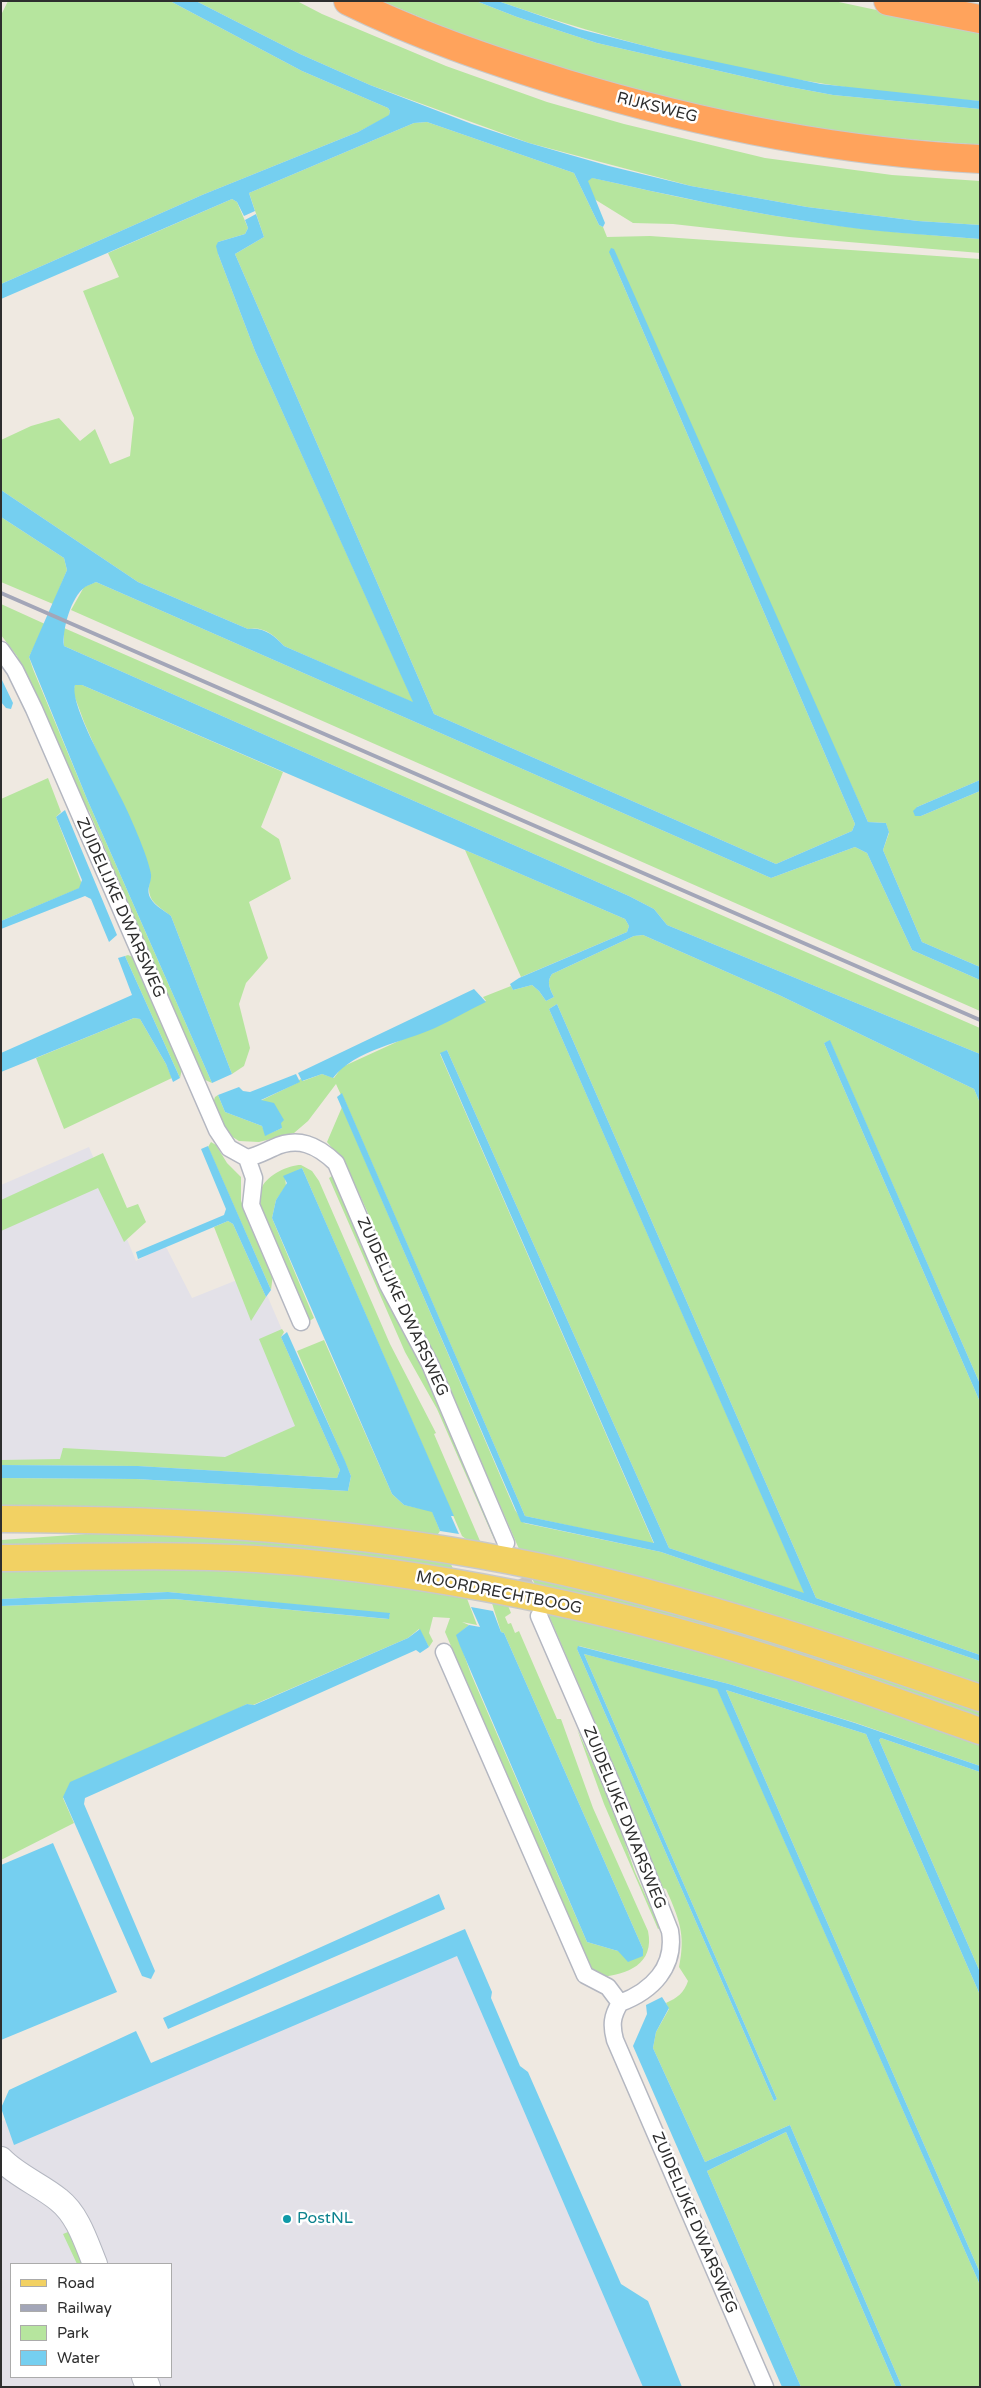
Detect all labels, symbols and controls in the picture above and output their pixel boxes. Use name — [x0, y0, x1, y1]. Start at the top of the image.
street label: RIJKSWEG — [615, 89, 699, 127]
street label: ZUIDELIJKE DWARSWEG — [72, 815, 168, 1001]
street label: ZUIDELIJKE DWARSWEG — [352, 1214, 452, 1400]
street label: MOORDRECHTBOOG — [414, 1568, 584, 1618]
street label: ZUIDELIJKE DWARSWEG — [579, 1724, 669, 1912]
street label: ZUIDELIJKE DWARSWEG — [647, 2129, 741, 2317]
place label: PostNL — [297, 2209, 353, 2229]
marker: PostNL — [281, 2213, 293, 2225]
legend — [10, 2263, 172, 2378]
text: Road — [57, 2274, 95, 2292]
text: Railway — [57, 2299, 112, 2317]
text: Park — [57, 2324, 89, 2342]
text: Water — [57, 2349, 100, 2367]

